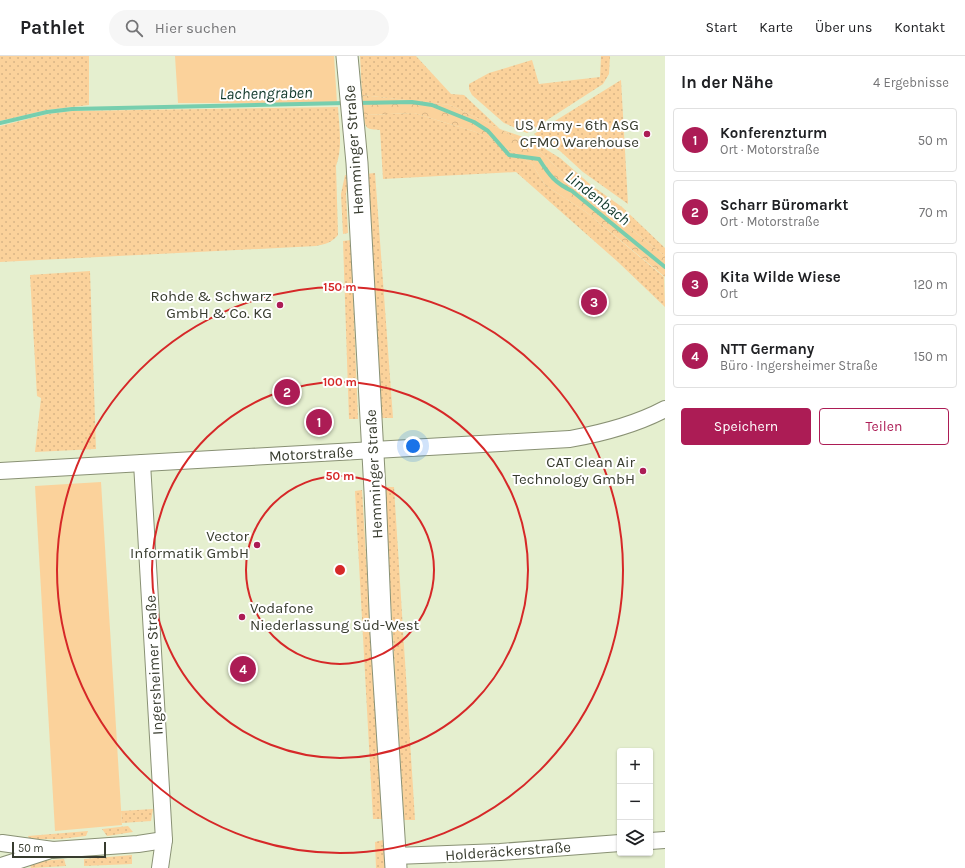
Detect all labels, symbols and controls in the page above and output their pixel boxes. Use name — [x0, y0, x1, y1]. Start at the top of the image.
search box — [109, 10, 389, 46]
text: Pathlet — [20, 17, 85, 39]
icon: search — [123, 17, 145, 39]
text: Hier suchen — [155, 19, 237, 37]
text: Start — [705, 19, 737, 36]
text: Karte — [759, 19, 793, 36]
text: Über uns — [815, 19, 872, 36]
text: Kontakt — [894, 19, 945, 36]
text: In der Nähe — [681, 72, 773, 92]
text: 4 Ergebnisse — [873, 75, 949, 90]
water label: Lachengraben — [219, 83, 313, 103]
street label: Hemminger Straße — [340, 85, 368, 215]
place label: US Army - 6th ASG CFMO Warehouse — [515, 116, 639, 151]
text: Konferenzturm — [720, 124, 827, 142]
marker: US Army - 6th ASG CFMO Warehouse — [642, 129, 652, 139]
text: 1 — [693, 133, 697, 148]
text: 50 m — [918, 133, 948, 148]
text: Ort · Motorstraße — [720, 142, 820, 157]
water label: Lindenbach — [562, 167, 634, 229]
text: Scharr Büromarkt — [720, 196, 848, 214]
text: 2 — [691, 205, 699, 220]
text: 70 m — [919, 205, 948, 220]
text: Ort · Motorstraße — [720, 214, 820, 229]
text: Kita Wilde Wiese — [720, 268, 841, 286]
text: 3 — [691, 277, 699, 292]
text: 120 m — [913, 277, 948, 292]
text: 150 m — [323, 280, 357, 294]
text: Ort — [720, 286, 738, 301]
place label: Rohde & Schwarz GmbH & Co. KG — [151, 287, 272, 322]
pin: 3 — [581, 287, 607, 317]
marker: Rohde & Schwarz GmbH & Co. KG — [275, 300, 285, 310]
text: NTT Germany — [720, 340, 814, 358]
text: 4 — [691, 349, 699, 364]
text: 150 m — [913, 349, 948, 364]
text: Büro · Ingersheimer Straße — [720, 358, 878, 373]
text: 100 m — [323, 375, 357, 389]
pin: 2 — [274, 377, 300, 407]
pin: 1 — [306, 407, 332, 437]
button: Speichern — [681, 408, 811, 445]
button: Teilen — [819, 408, 949, 445]
street label: Hemminger Straße — [362, 409, 386, 539]
your location — [403, 436, 423, 456]
street label: Motorstraße — [268, 443, 354, 465]
place label: CAT Clean Air Technology GmbH — [513, 453, 636, 488]
marker: CAT Clean Air Technology GmbH — [638, 466, 648, 476]
text: 50 m — [326, 469, 355, 483]
place label: Vector Informatik GmbH — [130, 527, 250, 562]
marker: Vector Informatik GmbH — [252, 540, 262, 550]
centre of rings — [333, 563, 347, 577]
street label: Ingersheimer Straße — [141, 595, 167, 735]
place label: Vodafone Niederlassung Süd-West — [250, 599, 420, 634]
marker: Vodafone Niederlassung Süd-West — [237, 612, 247, 622]
pin: 4 — [230, 654, 256, 684]
map controls — [617, 748, 653, 856]
button: + — [617, 748, 653, 784]
button: − — [617, 784, 653, 820]
button: layers — [617, 820, 653, 856]
street label: Holderäckerstraße — [444, 838, 572, 864]
scale bar — [12, 840, 106, 859]
text: 50 m — [18, 842, 44, 855]

